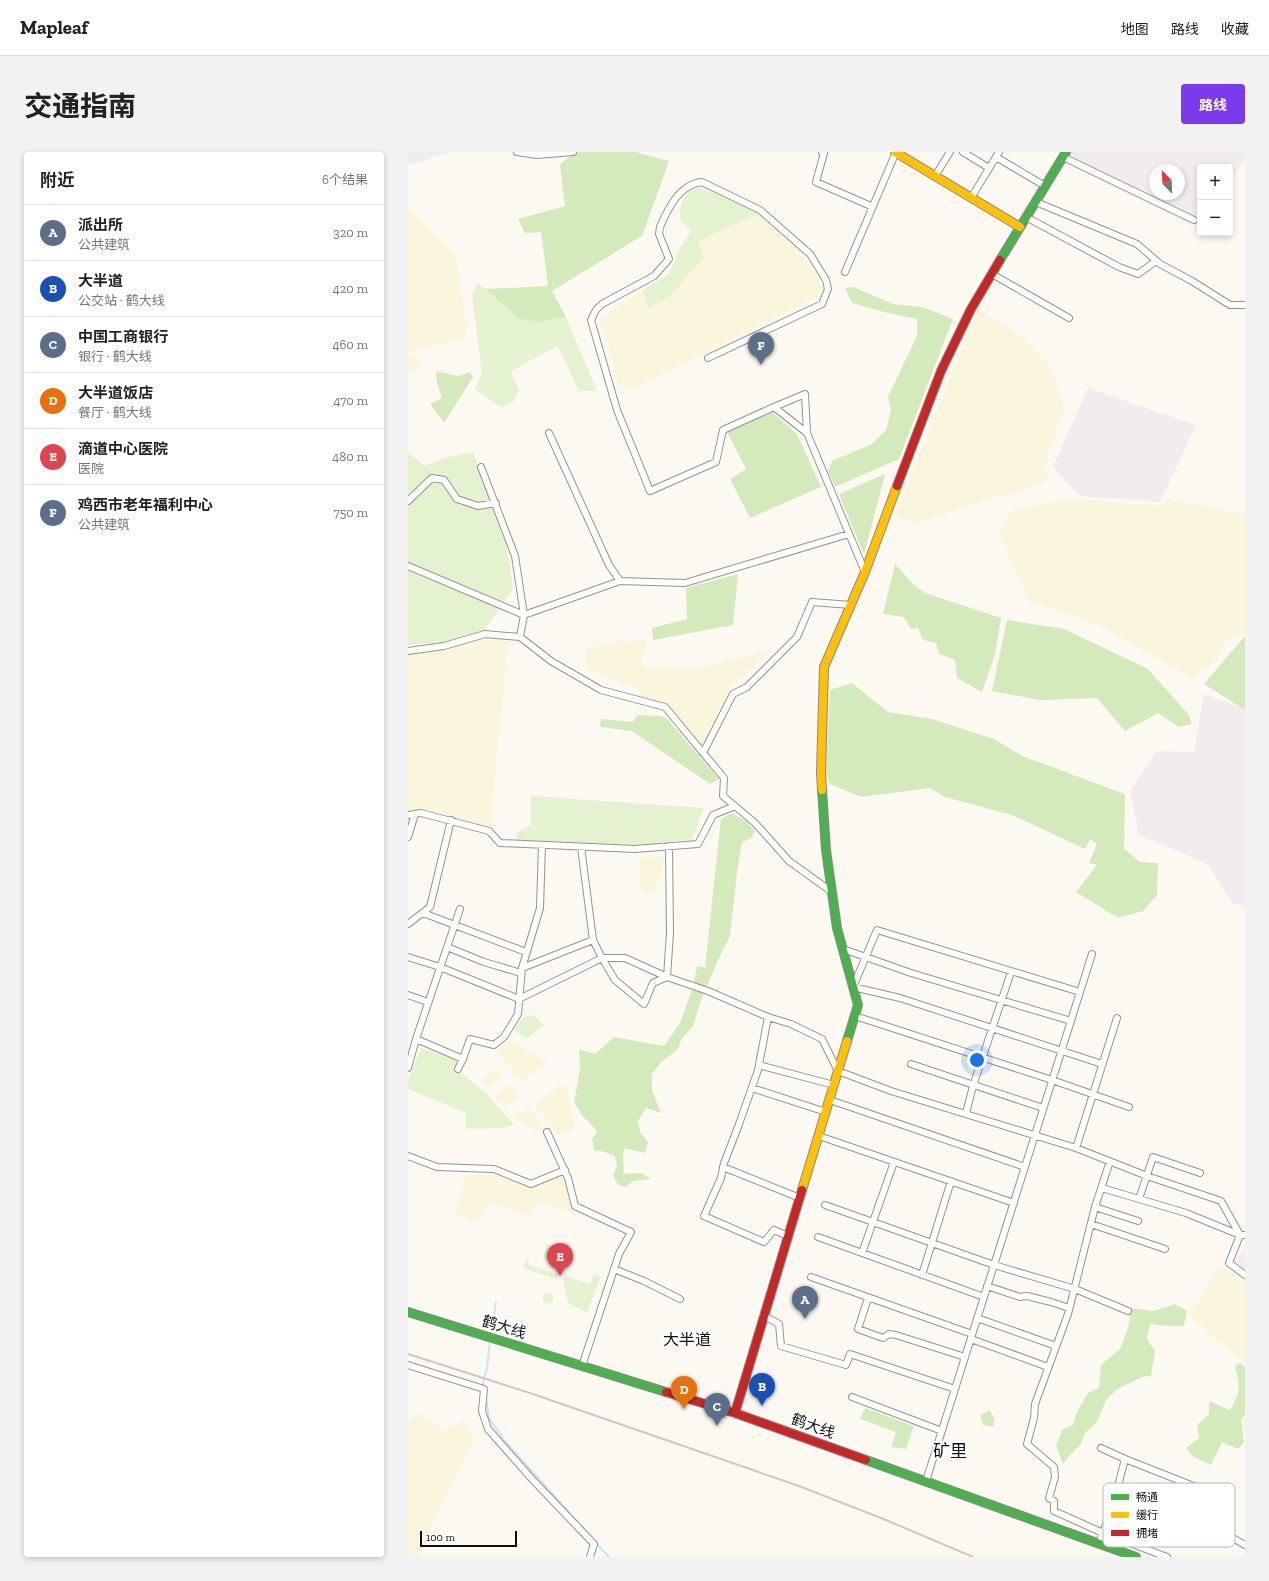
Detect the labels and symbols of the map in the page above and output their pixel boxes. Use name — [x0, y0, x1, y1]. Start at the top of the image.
north arrow — [1149, 164, 1185, 200]
pin: F — [748, 332, 774, 365]
your location — [967, 1050, 987, 1070]
pin: E — [547, 1243, 573, 1276]
pin: A — [792, 1286, 818, 1319]
street label: 鹤大线 — [480, 1312, 528, 1342]
district label: 大半道 — [663, 1330, 711, 1349]
pin: B — [749, 1373, 775, 1406]
pin: D — [671, 1376, 697, 1409]
pin: C — [704, 1393, 730, 1426]
street label: 鹤大线 — [789, 1410, 837, 1442]
district label: 矿里 — [933, 1441, 967, 1461]
legend — [1103, 1483, 1235, 1547]
text: 畅通 — [1136, 1491, 1158, 1504]
text: 缓行 — [1136, 1509, 1158, 1522]
text: 拥堵 — [1136, 1527, 1158, 1540]
scale bar — [420, 1529, 517, 1548]

